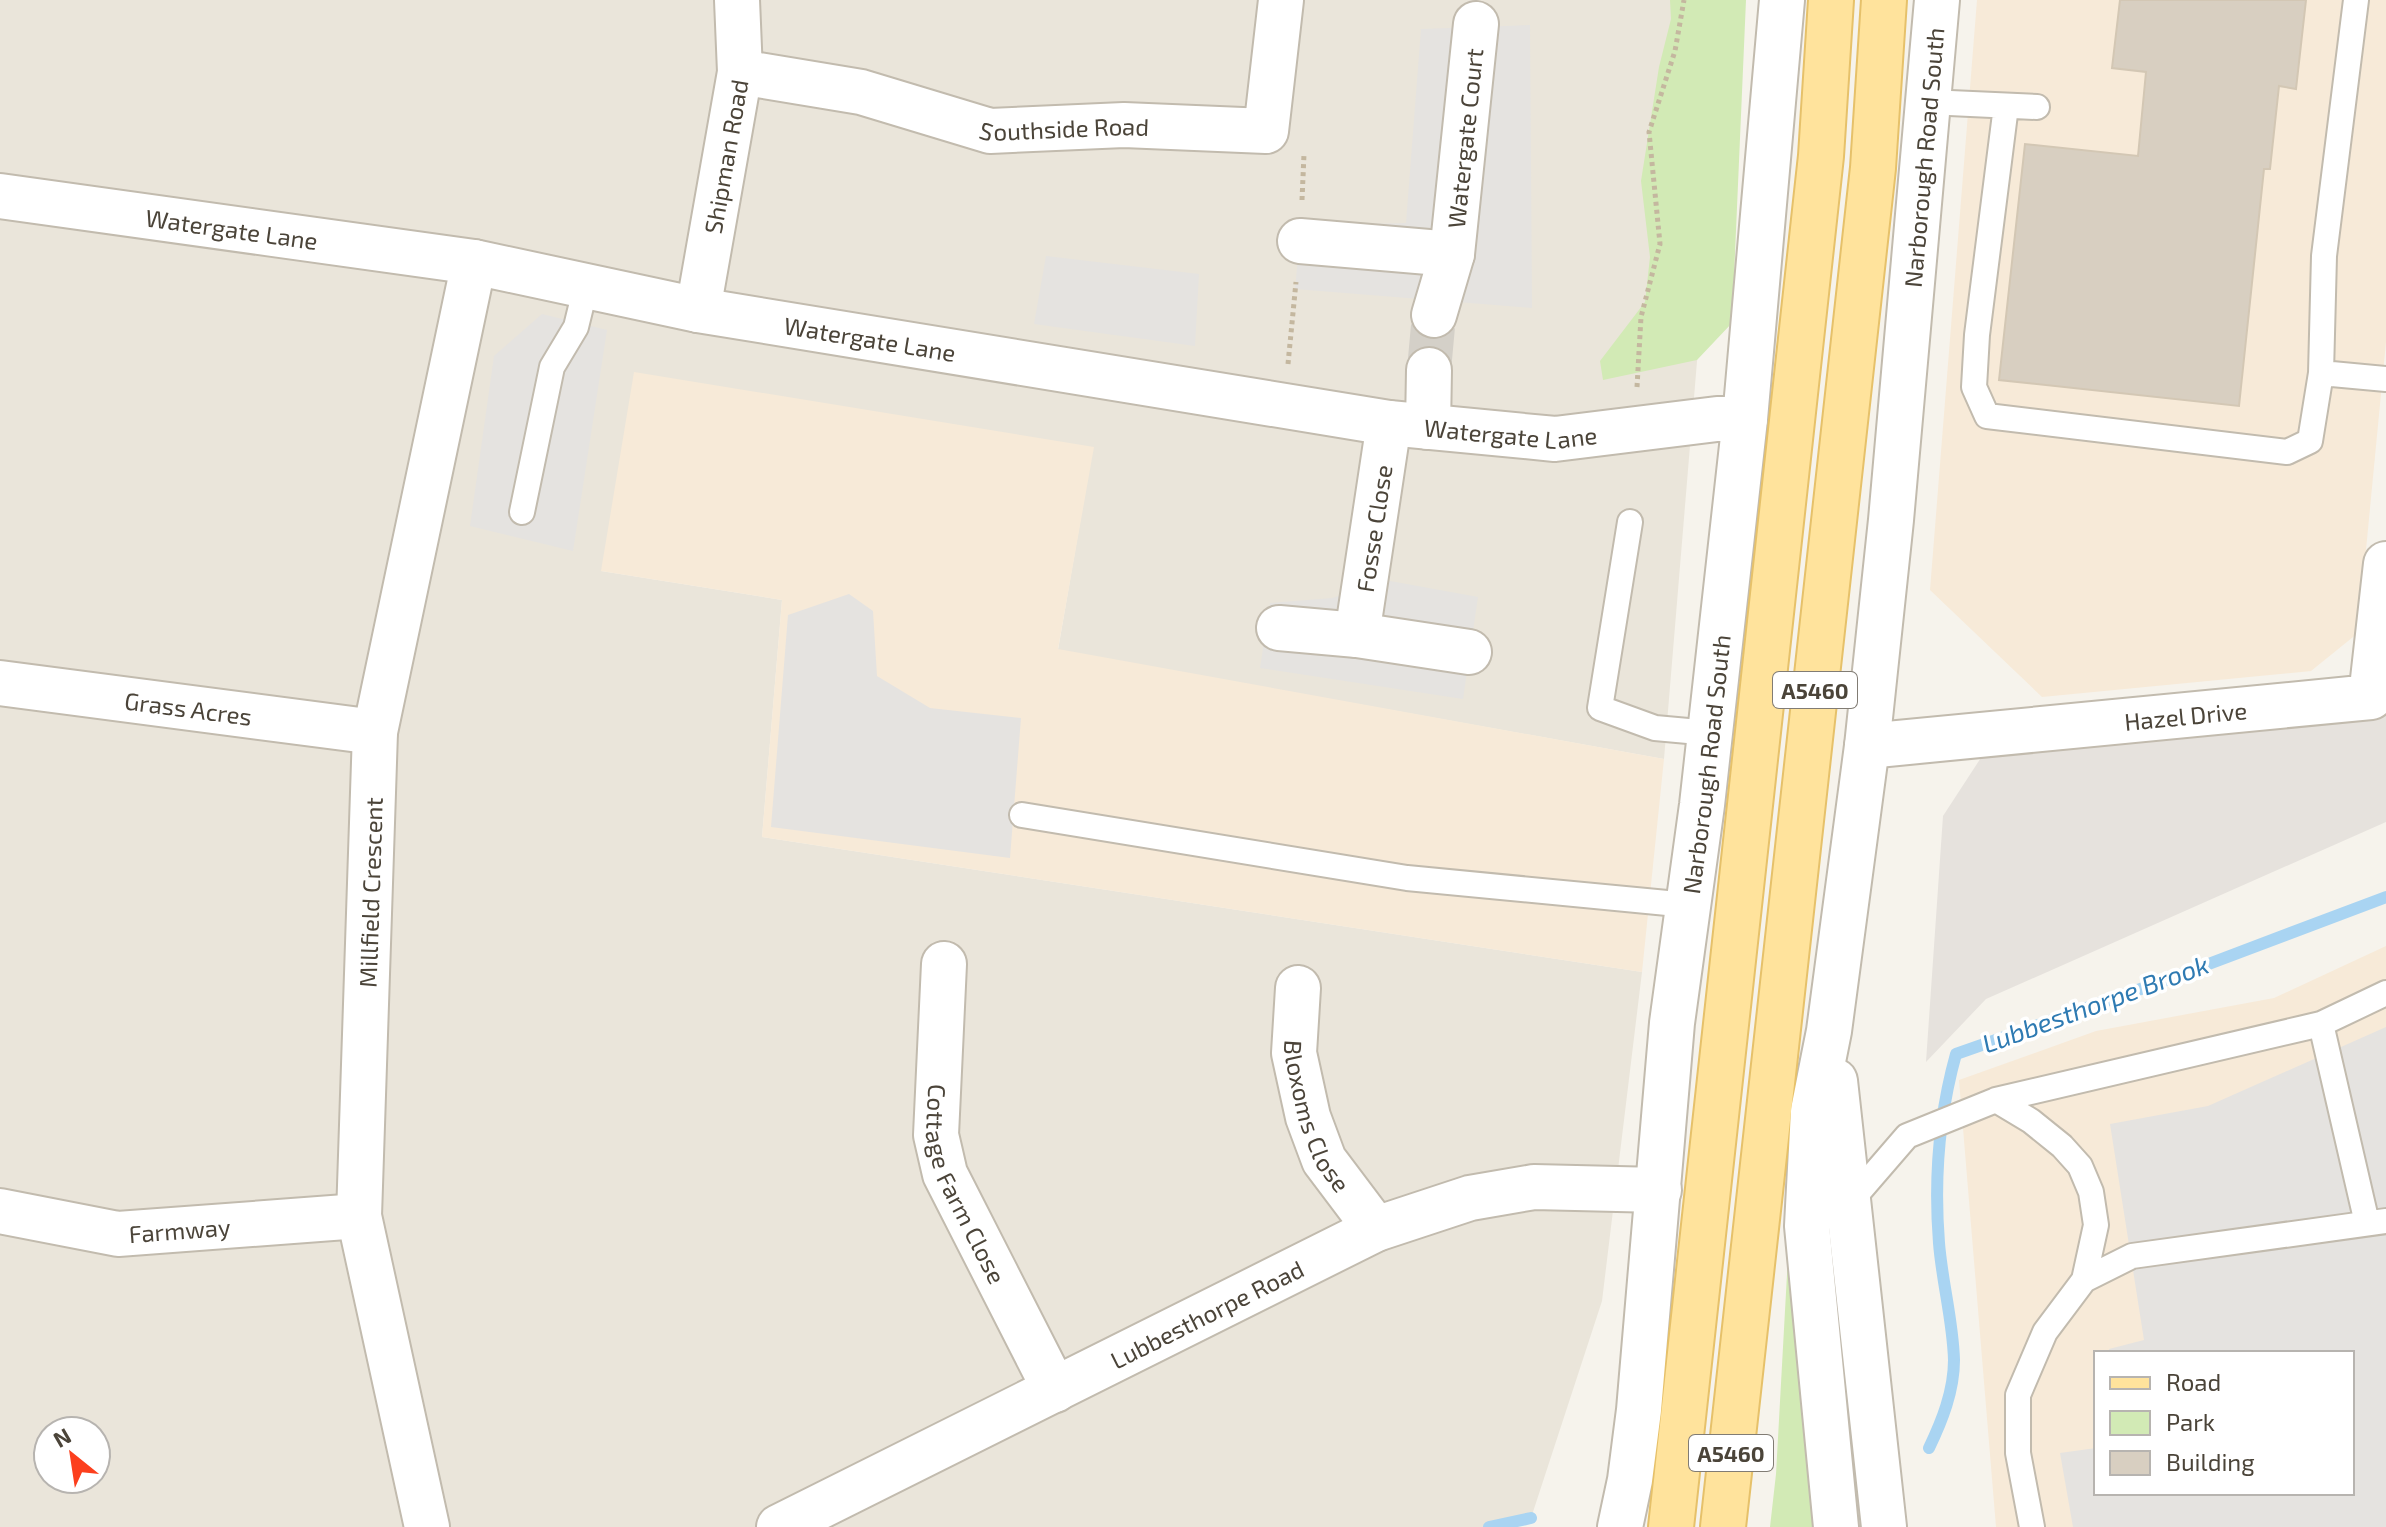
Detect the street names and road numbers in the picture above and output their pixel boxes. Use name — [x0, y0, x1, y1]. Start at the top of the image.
street label: Narborough Road South — [1897, 26, 1949, 289]
street label: Watergate Court — [1440, 47, 1488, 230]
street label: Shipman Road — [697, 77, 753, 236]
street label: Southside Road — [976, 110, 1150, 146]
street label: Watergate Lane — [144, 202, 320, 255]
street label: Watergate Lane — [782, 310, 958, 366]
street label: Watergate Lane — [1423, 412, 1599, 454]
street label: Fosse Close — [1349, 463, 1397, 594]
street label: Narborough Road South — [1675, 633, 1735, 896]
road number: A5460 — [1773, 672, 1857, 708]
street label: Grass Acres — [123, 685, 254, 730]
street label: Hazel Drive — [2123, 695, 2248, 735]
street label: Millfield Crescent — [352, 797, 387, 988]
street label: Bloxoms Close — [1279, 1039, 1357, 1197]
street label: Cottage Farm Close — [921, 1083, 1013, 1288]
street label: Farmway — [128, 1211, 232, 1248]
street label: Lubbesthorpe Road — [1105, 1253, 1308, 1374]
road number: A5460 — [1689, 1435, 1773, 1471]

